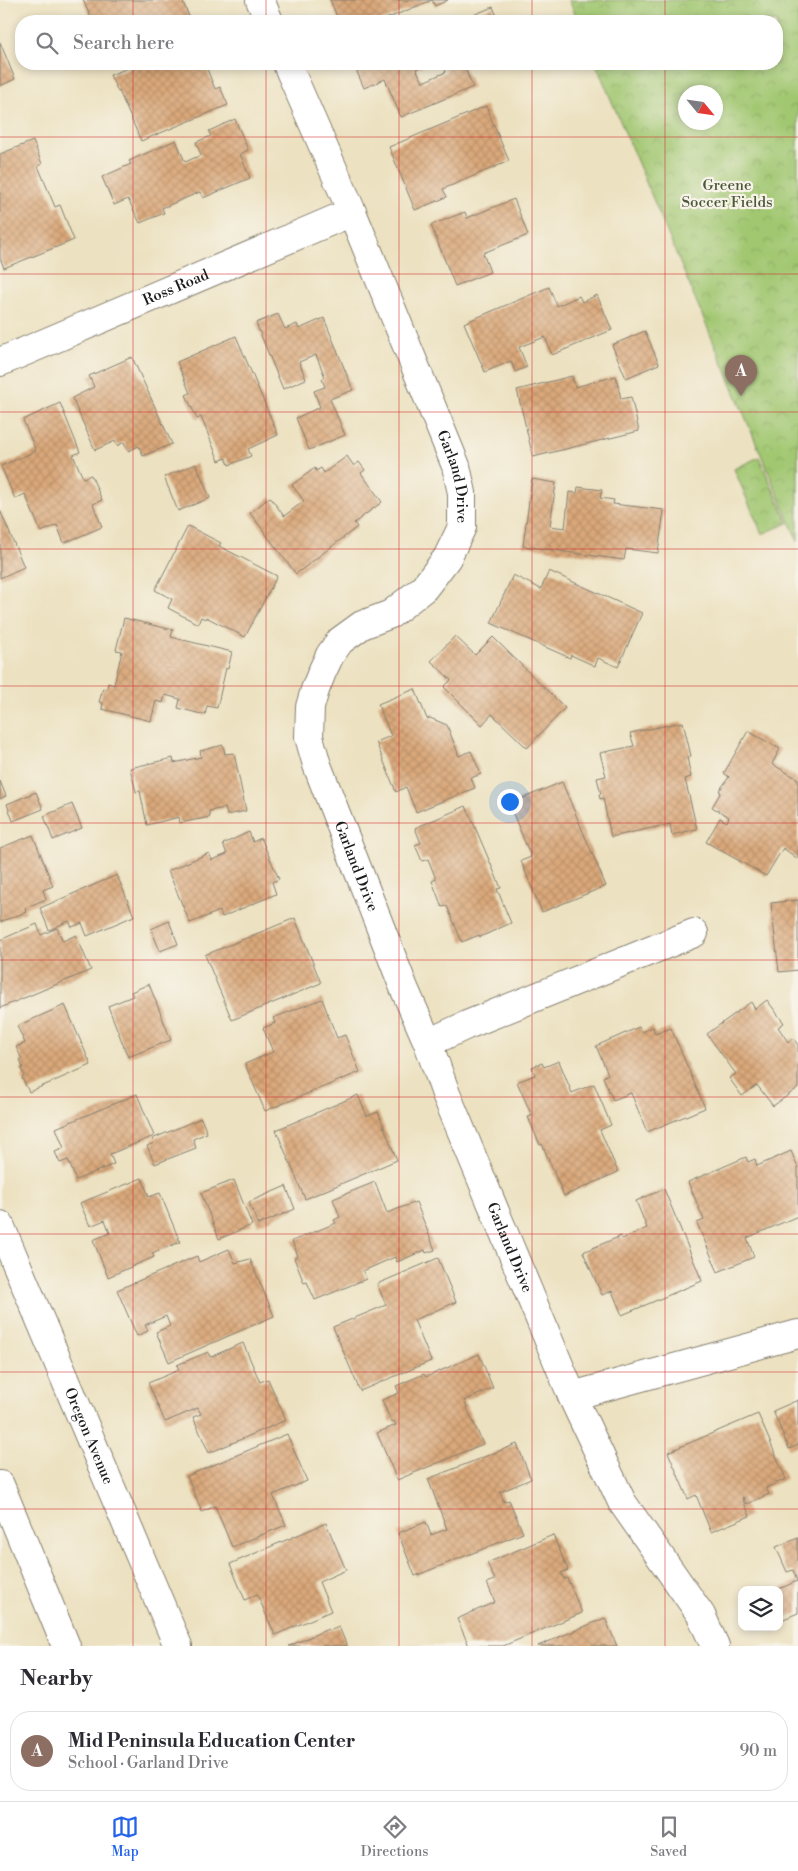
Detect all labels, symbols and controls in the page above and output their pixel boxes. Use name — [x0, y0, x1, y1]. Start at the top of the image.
search box — [15, 15, 783, 70]
icon: search — [33, 29, 61, 57]
text: Search here — [73, 31, 174, 55]
north arrow — [678, 85, 723, 130]
park label: Greene Soccer Fields — [681, 176, 773, 212]
street label: Ross Road — [140, 265, 212, 310]
pin: A — [725, 355, 757, 396]
street label: Garland Drive — [432, 427, 472, 523]
your location — [497, 789, 523, 815]
street label: Garland Drive — [330, 818, 382, 914]
street label: Garland Drive — [482, 1200, 537, 1295]
street label: Oregon Avenue — [60, 1385, 118, 1487]
map controls — [738, 1586, 783, 1631]
button: layers — [738, 1586, 783, 1631]
text: Nearby — [20, 1666, 93, 1692]
text: Mid Peninsula Education Center — [68, 1729, 355, 1753]
text: A — [31, 1741, 43, 1761]
text: 90 m — [739, 1741, 777, 1761]
text: School · Garland Drive — [68, 1753, 229, 1773]
tab: Map — [111, 1813, 139, 1861]
tab: Directions — [361, 1813, 428, 1861]
tab: Saved — [650, 1813, 687, 1861]

